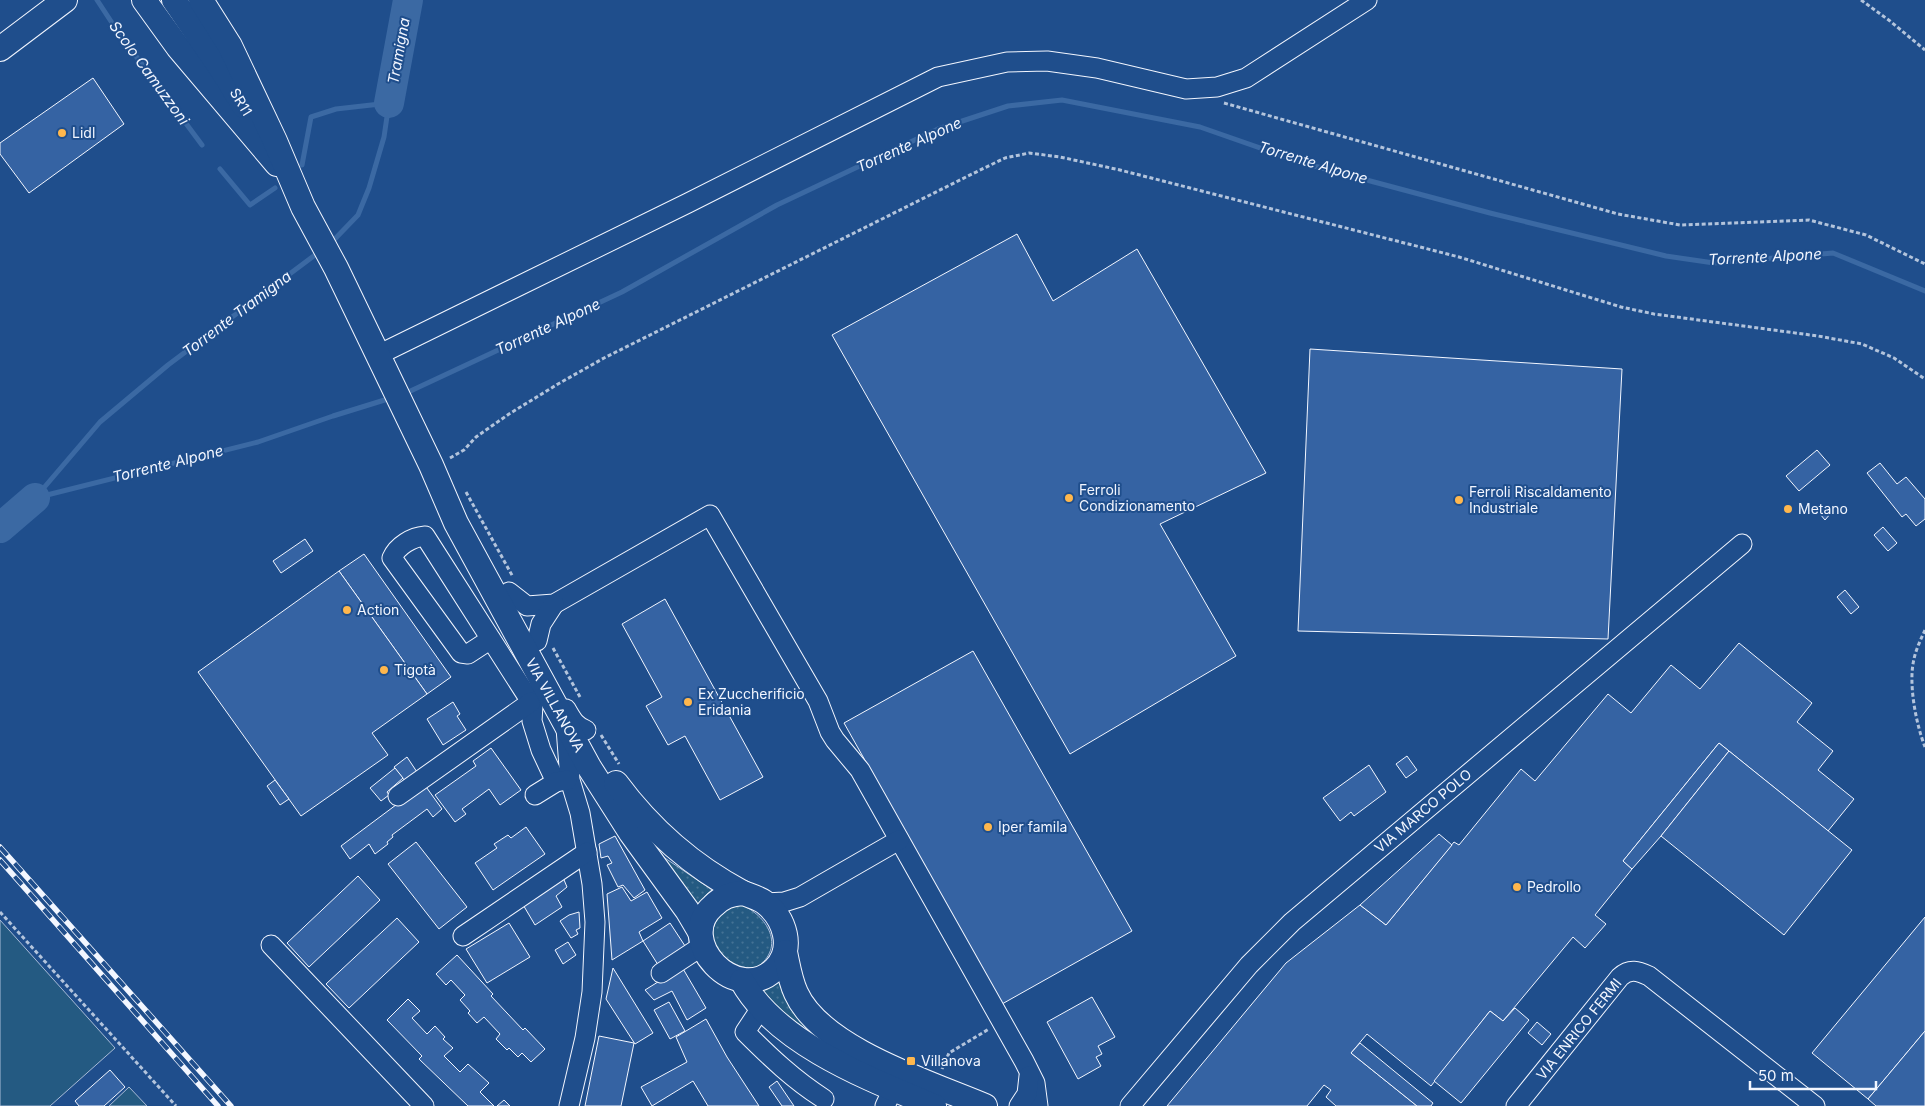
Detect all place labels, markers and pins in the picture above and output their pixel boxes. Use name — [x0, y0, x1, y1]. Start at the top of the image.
place label: Lidl — [72, 124, 95, 141]
marker: Lidl — [56, 127, 68, 139]
place label: Ferroli Condizionamento — [1079, 481, 1195, 514]
place label: Ferroli Riscaldamento Industriale — [1469, 483, 1612, 516]
marker: Ferroli Condizionamento — [1063, 492, 1075, 504]
marker: Ferroli Riscaldamento Industriale — [1453, 494, 1465, 506]
place label: Metano — [1798, 500, 1848, 517]
marker: Metano — [1782, 503, 1794, 515]
place label: Action — [357, 601, 399, 618]
marker: Action — [341, 604, 353, 616]
place label: Tigotà — [394, 661, 436, 678]
marker: Tigotà — [378, 664, 390, 676]
place label: Ex Zuccherificio Eridania — [698, 685, 805, 718]
marker: Ex Zuccherificio Eridania — [682, 696, 694, 708]
place label: Iper famila — [998, 818, 1067, 835]
marker: Iper famila — [982, 821, 994, 833]
place label: Pedrollo — [1527, 878, 1581, 895]
marker: Pedrollo — [1511, 881, 1523, 893]
place label: Villanova — [921, 1052, 981, 1069]
marker: Villanova — [905, 1055, 917, 1067]

